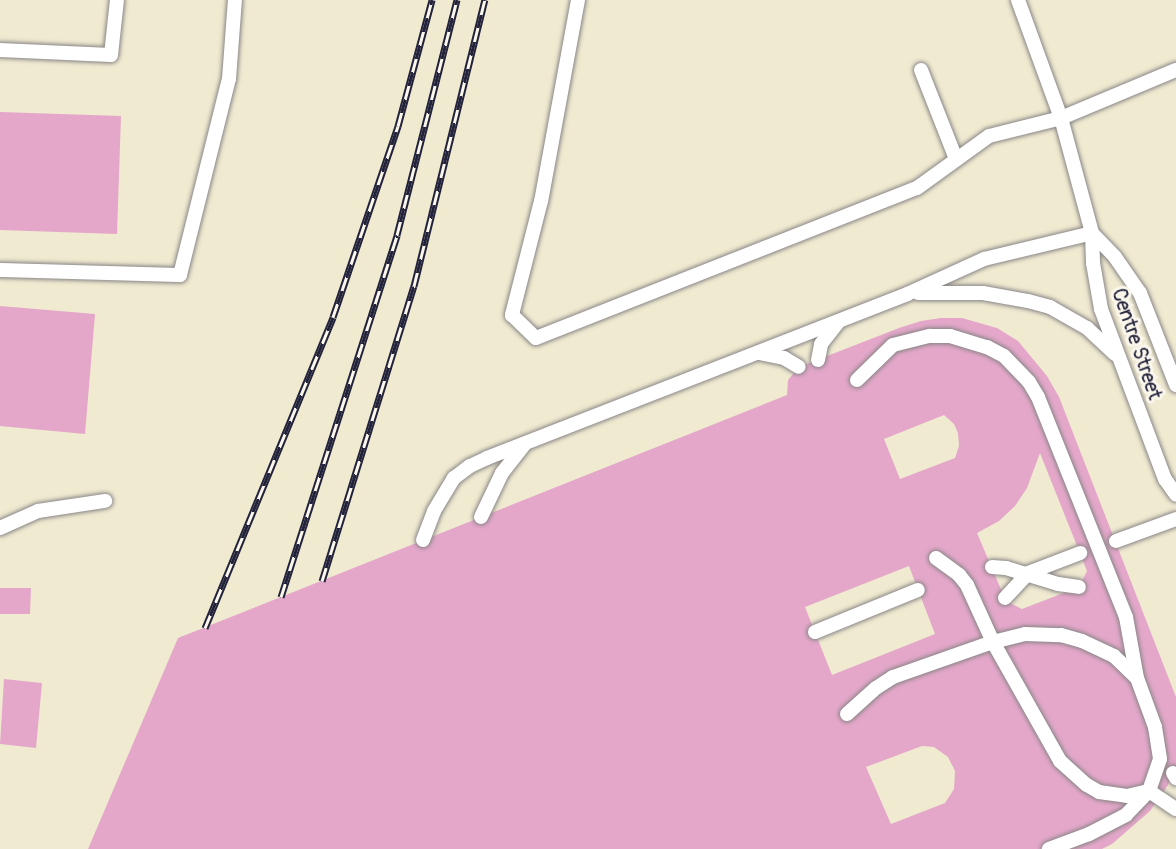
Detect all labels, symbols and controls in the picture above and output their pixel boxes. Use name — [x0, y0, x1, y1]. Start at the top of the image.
street label: Centre Street — [1107, 285, 1167, 403]

